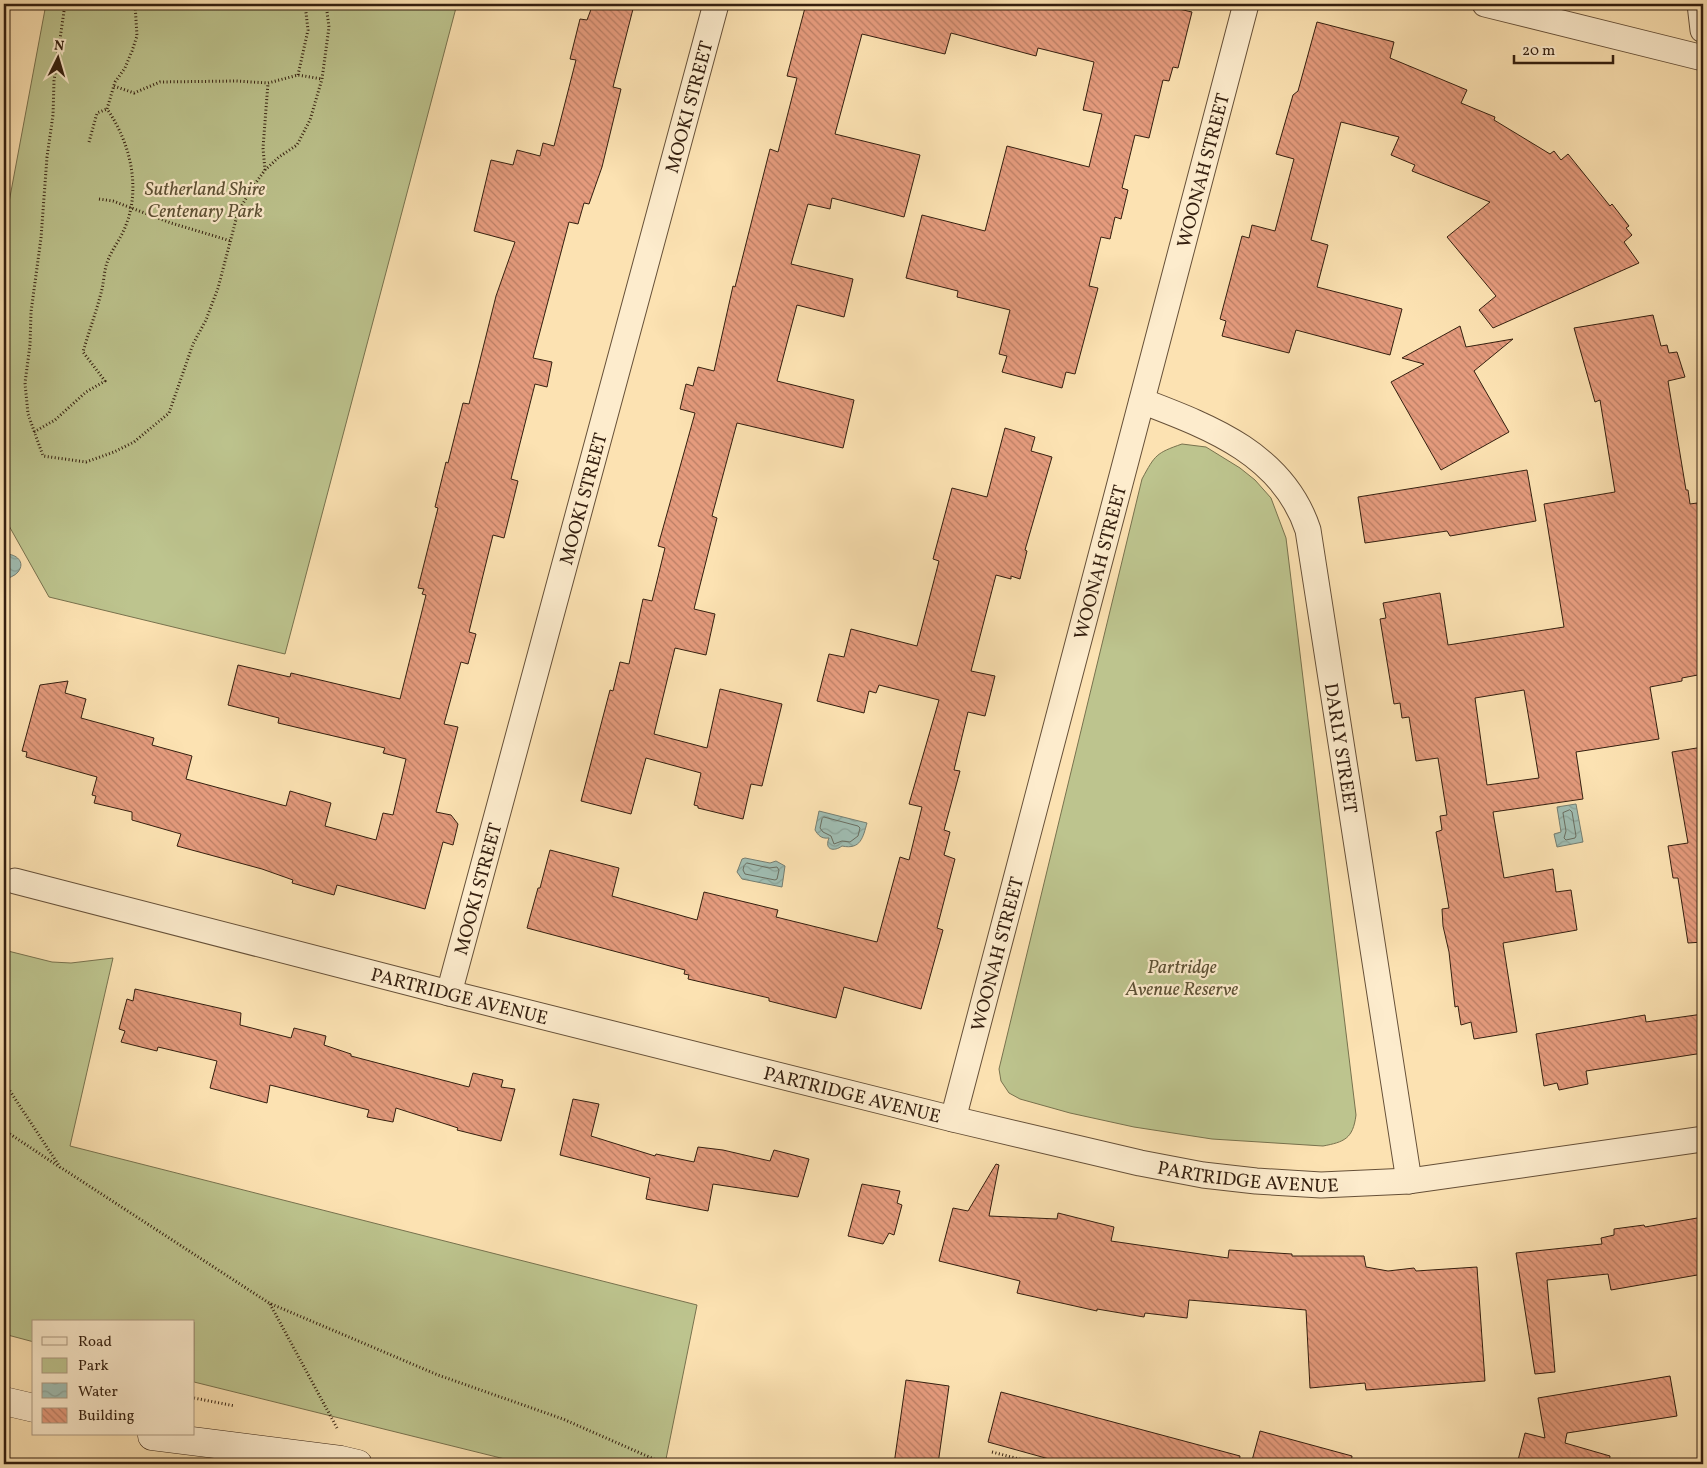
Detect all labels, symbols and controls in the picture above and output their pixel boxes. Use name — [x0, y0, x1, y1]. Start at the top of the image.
north arrow — [32, 32, 82, 82]
scale bar — [1514, 32, 1613, 64]
text: N — [53, 37, 65, 56]
street label: MOOKI STREET — [660, 38, 720, 176]
text: 20 m — [1522, 41, 1555, 62]
street label: WOONAH STREET — [1172, 91, 1237, 251]
park label: Sutherland Shire Centenary Park — [145, 177, 265, 225]
street label: MOOKI STREET — [554, 430, 615, 568]
street label: WOONAH STREET — [1069, 482, 1134, 642]
street label: DARLY STREET — [1317, 681, 1363, 816]
street label: MOOKI STREET — [449, 820, 509, 958]
street label: WOONAH STREET — [966, 874, 1031, 1034]
park label: Partridge Avenue Reserve — [1125, 955, 1238, 1003]
street label: PARTRIDGE AVENUE — [368, 962, 550, 1032]
street label: PARTRIDGE AVENUE — [761, 1061, 943, 1130]
street label: PARTRIDGE AVENUE — [1155, 1156, 1339, 1200]
legend — [32, 1320, 195, 1436]
text: Road — [78, 1332, 112, 1353]
text: Park — [78, 1356, 109, 1377]
text: Water — [78, 1382, 118, 1403]
text: Building — [78, 1406, 135, 1427]

